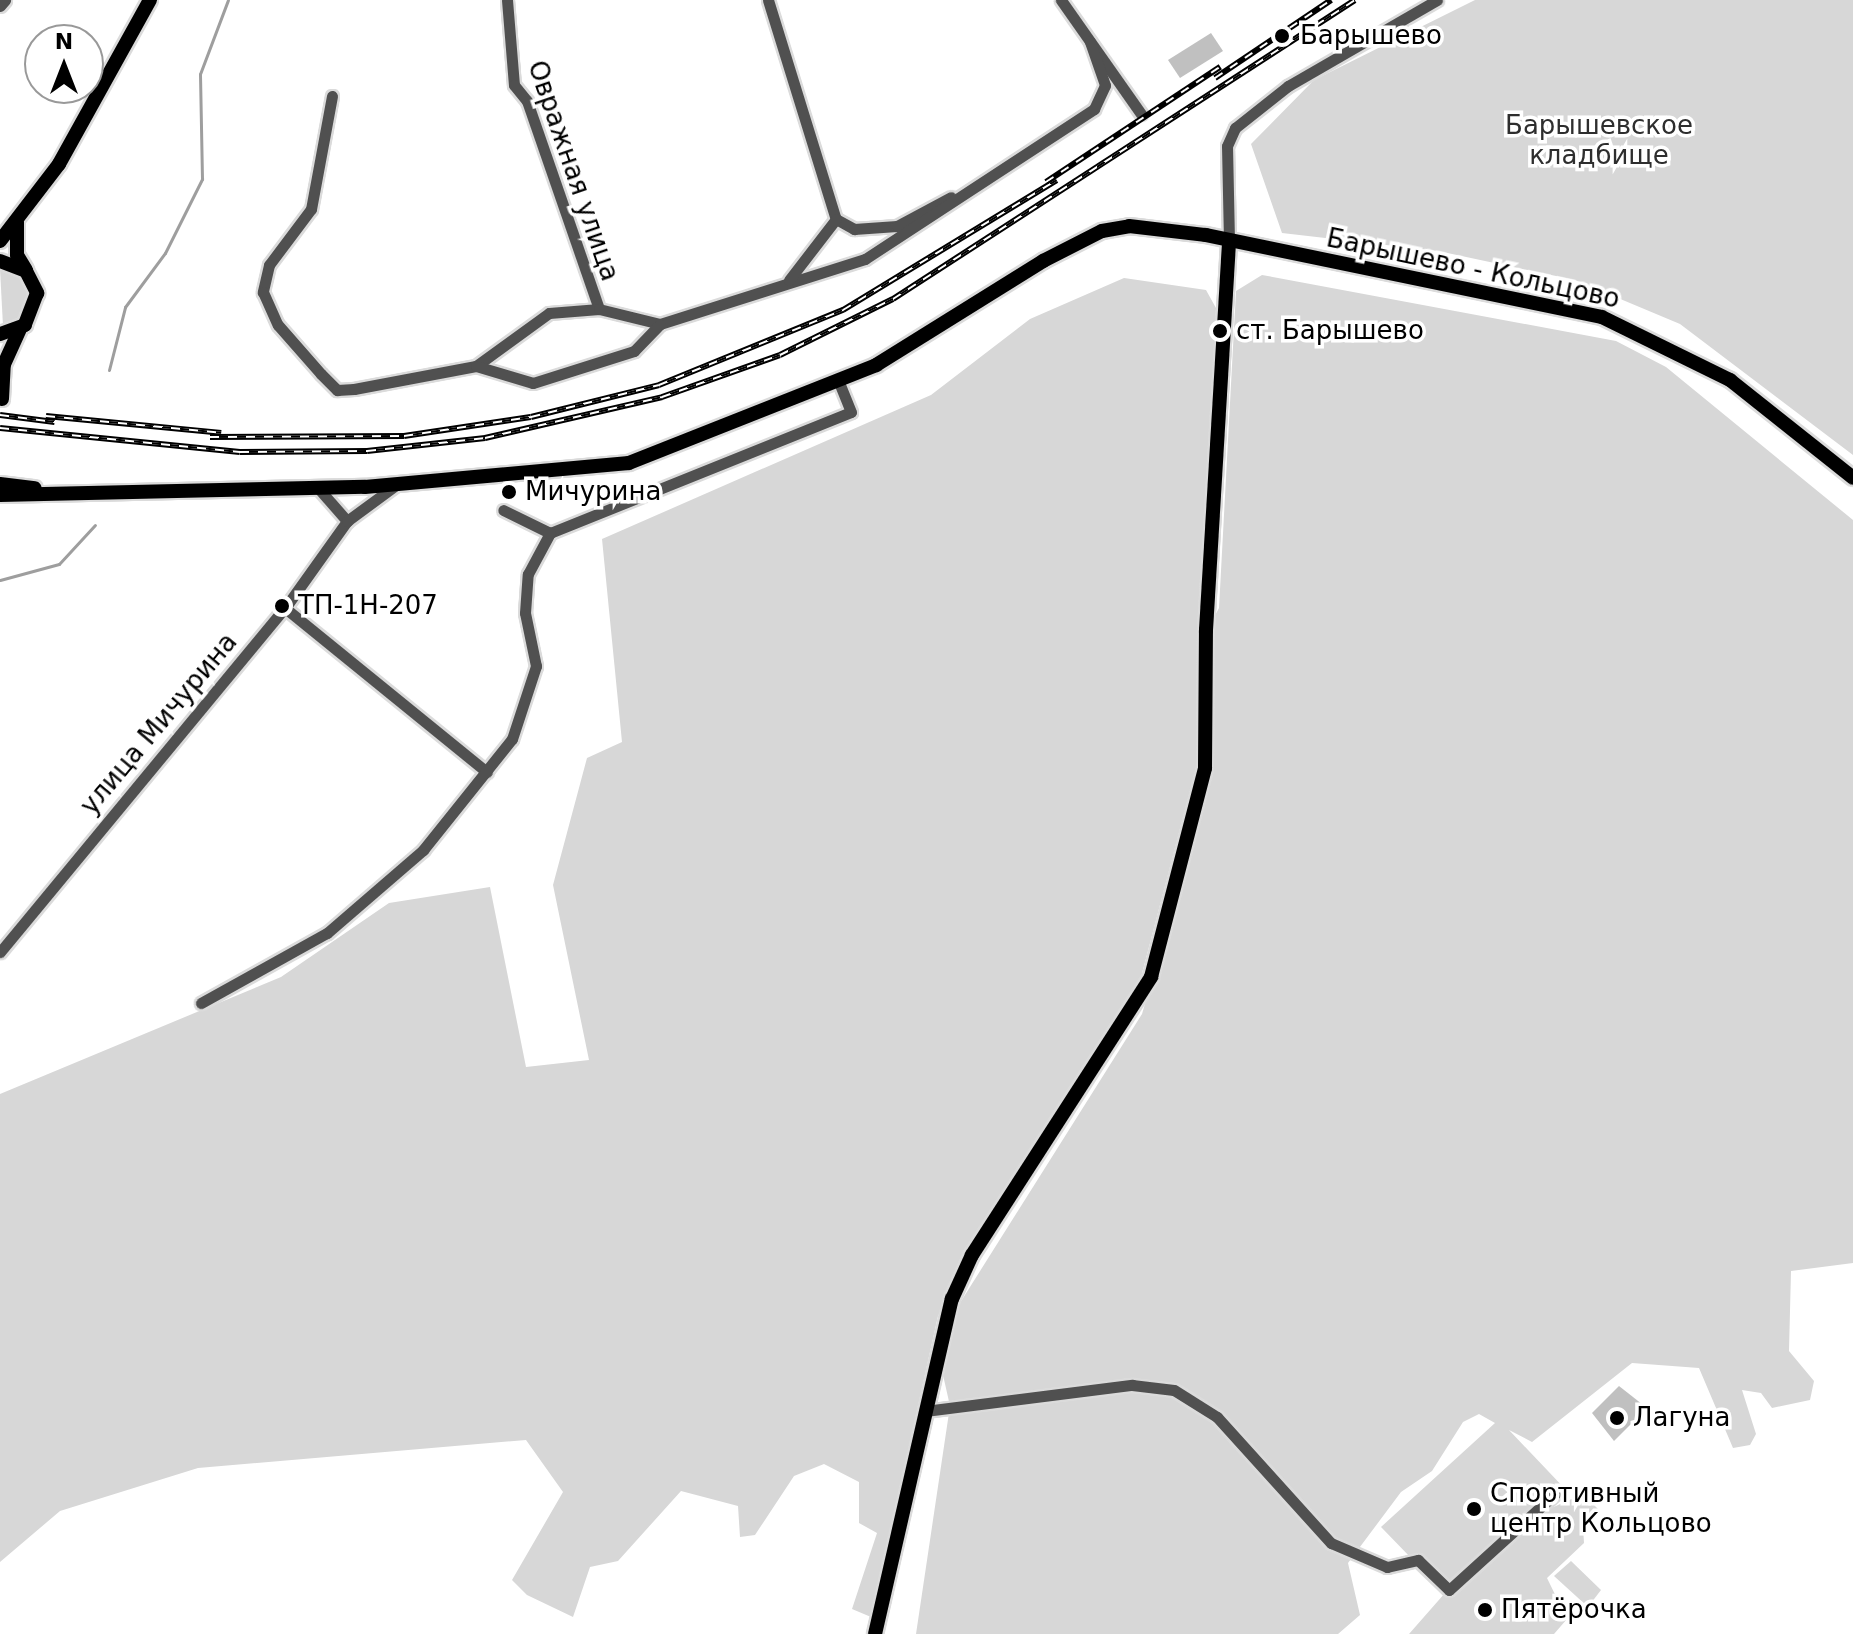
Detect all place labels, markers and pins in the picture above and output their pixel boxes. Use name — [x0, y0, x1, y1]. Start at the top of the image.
place label: Барышево — [1300, 20, 1442, 52]
marker: Барышево — [1271, 25, 1293, 47]
place label: ст. Барышево — [1236, 315, 1424, 347]
marker: ст. Барышево — [1211, 322, 1229, 340]
place label: Мичурина — [525, 476, 661, 508]
marker: Мичурина — [500, 483, 518, 501]
place label: ТП-1Н-207 — [298, 590, 438, 622]
marker: ТП-1Н-207 — [273, 597, 291, 615]
place label: Лагуна — [1633, 1402, 1730, 1434]
marker: Лагуна — [1608, 1409, 1626, 1427]
place label: Спортивный центр Кольцово — [1490, 1478, 1712, 1540]
marker: Спортивный центр Кольцово — [1465, 1500, 1483, 1518]
place label: Пятёрочка — [1501, 1594, 1647, 1626]
marker: Пятёрочка — [1476, 1601, 1494, 1619]

